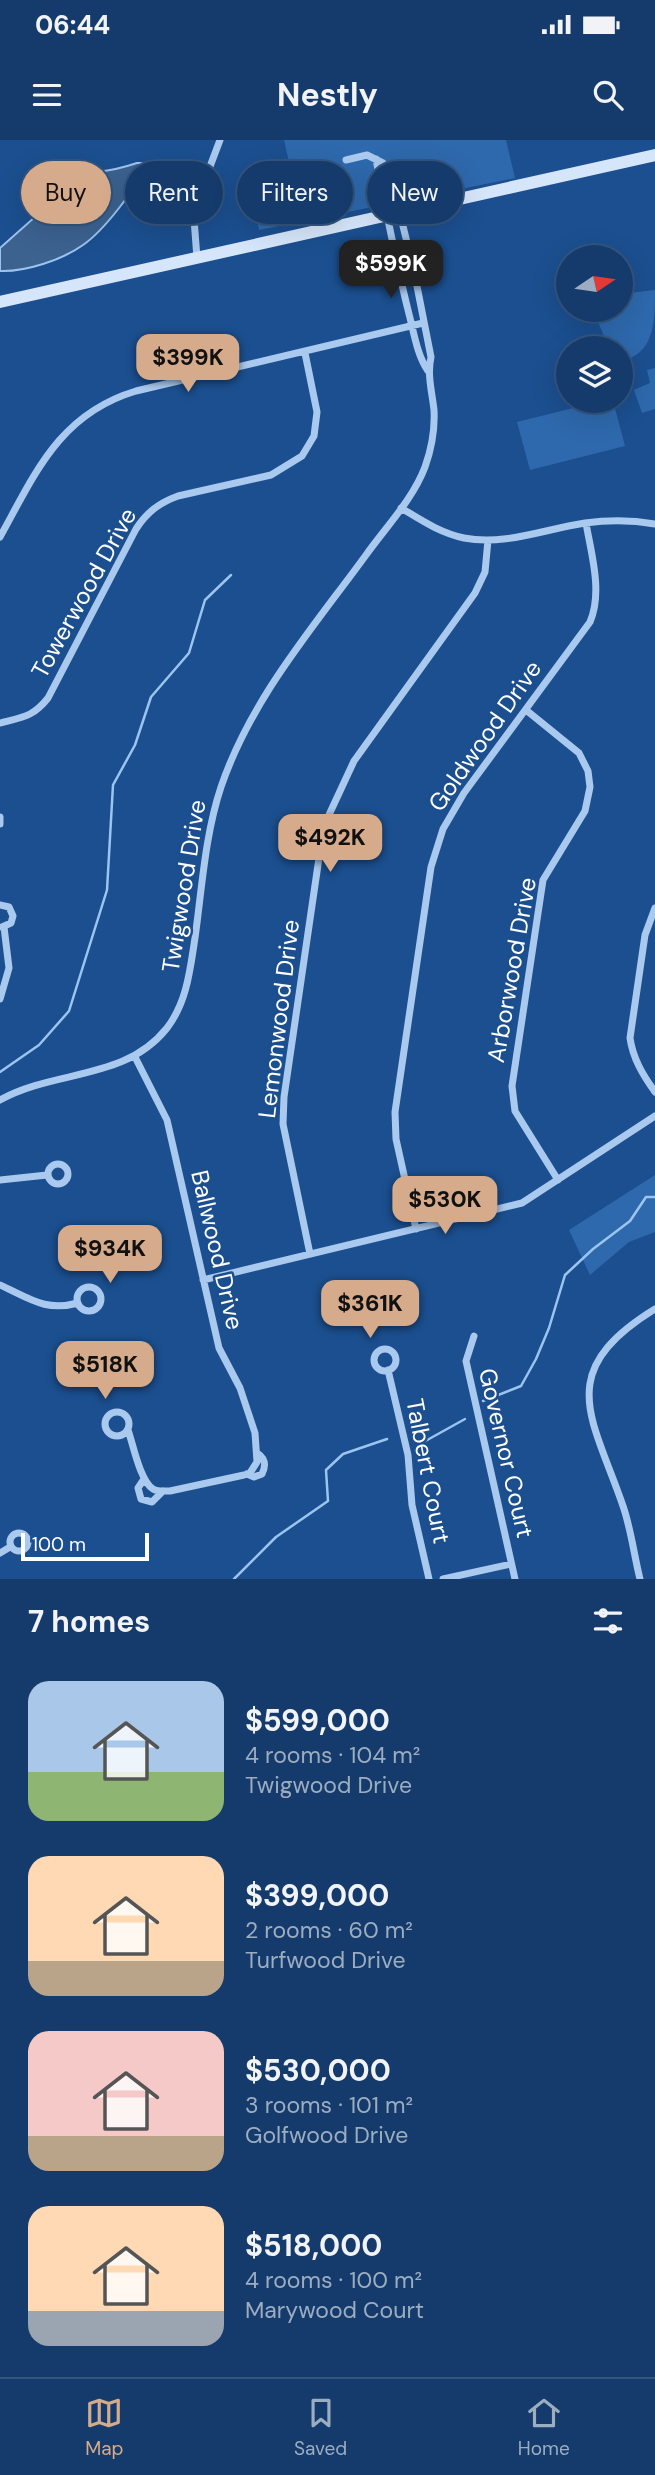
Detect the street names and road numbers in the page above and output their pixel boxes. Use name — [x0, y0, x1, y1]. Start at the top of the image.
street label: Towerwood Drive — [24, 502, 143, 683]
street label: Goldwood Drive — [421, 654, 548, 817]
street label: Twigwood Drive — [155, 797, 212, 974]
street label: Arborwood Drive — [480, 875, 543, 1065]
street label: Lemonwood Drive — [251, 918, 306, 1120]
street label: Ballwood Drive — [184, 1167, 251, 1333]
street label: Governor Court — [472, 1365, 541, 1541]
street label: Talbert Court — [399, 1396, 458, 1546]

